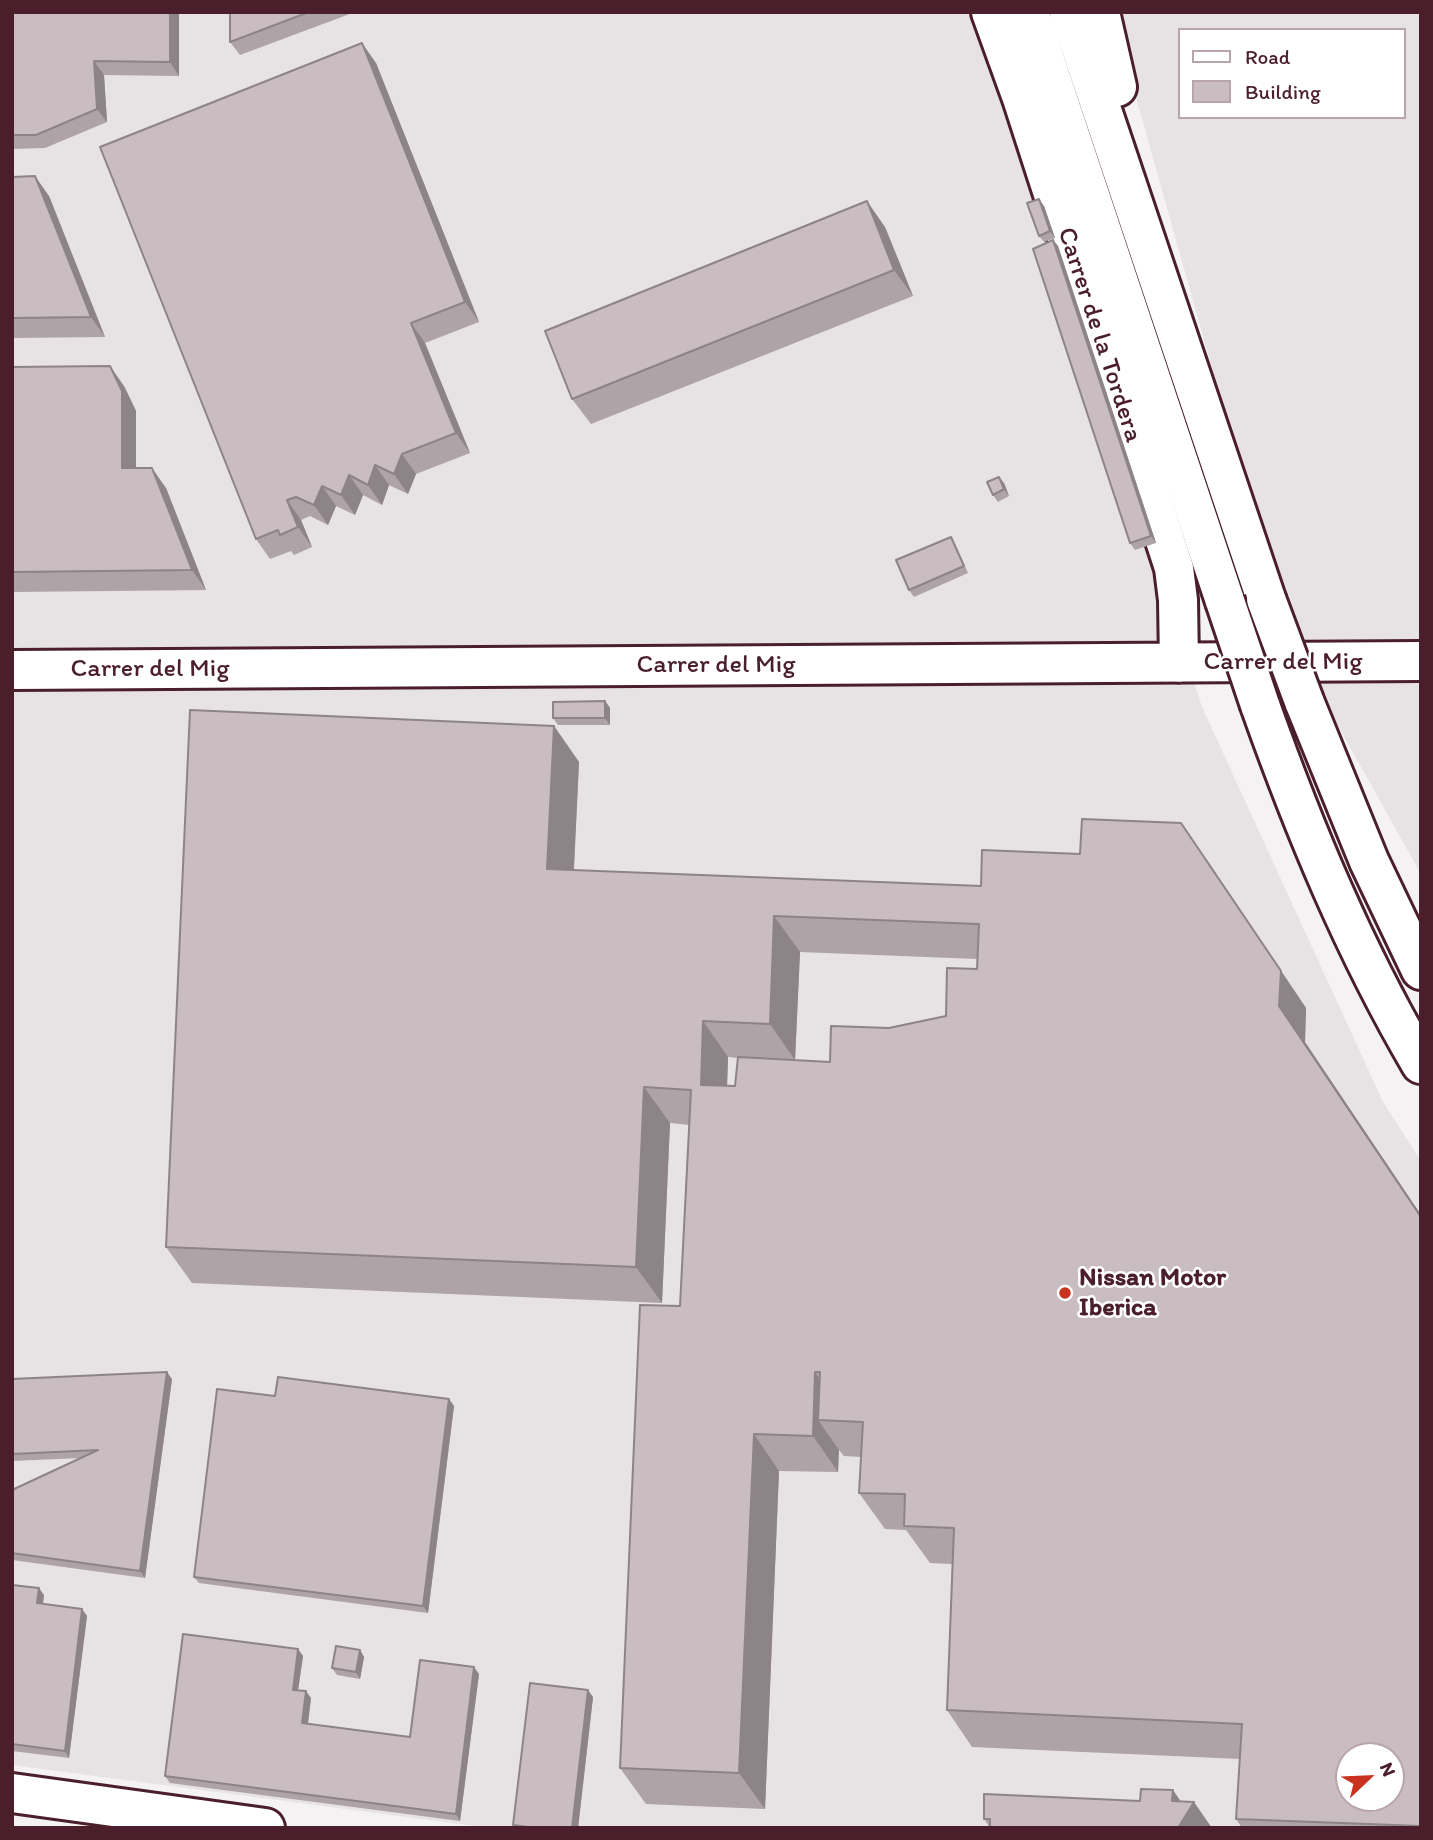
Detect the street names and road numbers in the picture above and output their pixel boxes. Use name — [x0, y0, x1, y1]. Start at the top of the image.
street label: Carrer de la Tordera — [1050, 224, 1148, 446]
street label: Carrer del Mig — [1203, 646, 1363, 678]
street label: Carrer del Mig — [636, 649, 796, 681]
street label: Carrer del Mig — [70, 653, 230, 685]

